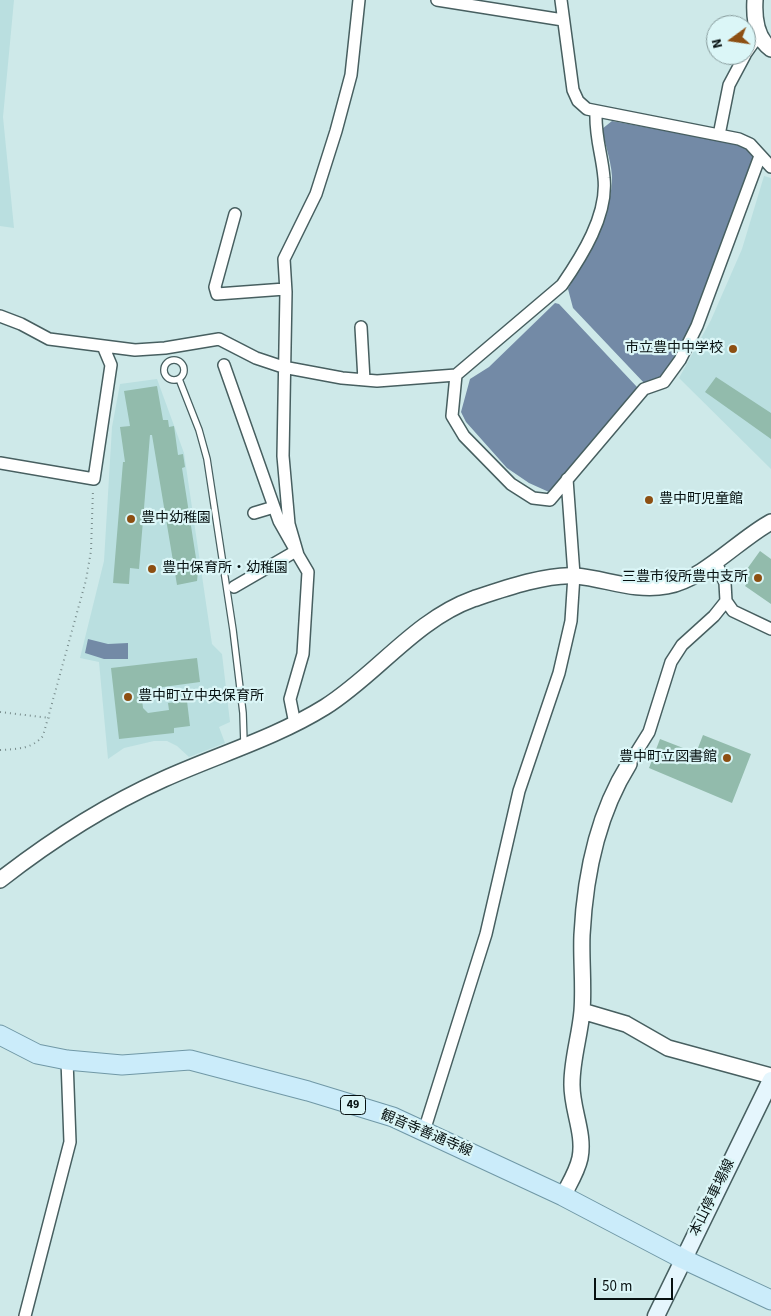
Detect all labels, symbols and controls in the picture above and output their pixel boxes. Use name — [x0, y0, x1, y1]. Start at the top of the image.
north arrow — [706, 15, 756, 65]
text: N — [707, 36, 728, 50]
place label: 市立豊中中学校 — [625, 341, 723, 357]
marker: 市立豊中中学校 — [727, 343, 739, 355]
place label: 豊中町児童館 — [659, 492, 743, 508]
marker: 豊中町児童館 — [643, 494, 655, 506]
place label: 豊中幼稚園 — [141, 511, 211, 527]
marker: 豊中幼稚園 — [125, 513, 137, 525]
place label: 豊中保育所・幼稚園 — [162, 561, 288, 577]
marker: 豊中保育所・幼稚園 — [146, 563, 158, 575]
place label: 三豊市役所豊中支所 — [622, 570, 748, 586]
marker: 三豊市役所豊中支所 — [752, 572, 764, 584]
place label: 豊中町立中央保育所 — [138, 689, 264, 705]
marker: 豊中町立中央保育所 — [122, 691, 134, 703]
place label: 豊中町立図書館 — [619, 750, 717, 766]
marker: 豊中町立図書館 — [721, 752, 733, 764]
road number: 49 — [340, 1096, 366, 1114]
street label: 観音寺善通寺線 — [378, 1107, 474, 1161]
street label: 本山停車場線 — [687, 1157, 739, 1239]
scale bar — [596, 1268, 675, 1300]
text: 50 m — [602, 1276, 632, 1297]

